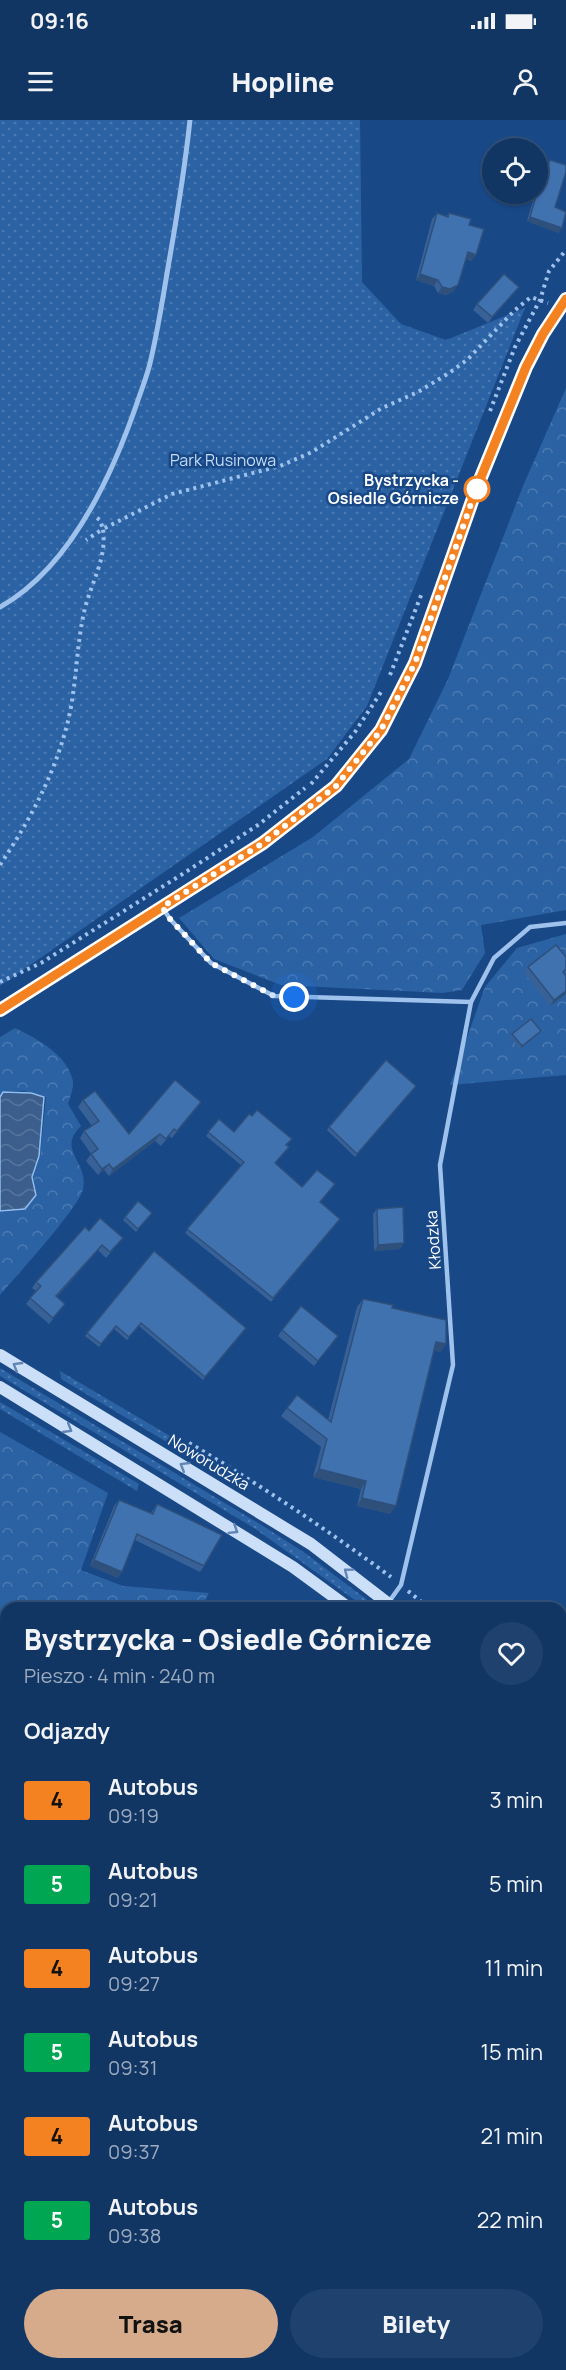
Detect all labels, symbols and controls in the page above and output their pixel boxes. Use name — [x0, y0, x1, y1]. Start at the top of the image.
text: 09:16 — [30, 6, 89, 36]
text: Hopline — [232, 63, 334, 100]
icon: menu — [24, 65, 57, 98]
icon: person — [509, 65, 542, 98]
map controls — [482, 138, 548, 204]
button: locate — [482, 138, 548, 204]
park label: Park Rusinowa — [170, 449, 276, 471]
place label: Bystrzycka - Osiedle Górnicze — [328, 469, 459, 509]
marker: Bystrzycka - Osiedle Górnicze — [464, 476, 490, 502]
your location — [279, 982, 309, 1012]
street label: Kłodzka — [420, 1210, 446, 1270]
one-way arrow — [13, 1361, 23, 1373]
one-way arrow — [62, 1421, 72, 1433]
street label: Noworudzka — [164, 1429, 254, 1495]
one-way arrow — [180, 1462, 190, 1474]
one-way arrow — [228, 1523, 239, 1534]
one-way arrow — [343, 1568, 354, 1579]
text: Bystrzycka - Osiedle Górnicze — [24, 1620, 432, 1658]
button: heart — [480, 1622, 543, 1685]
text: Pieszo · 4 min · 240 m — [24, 1662, 215, 1689]
text: Odjazdy — [24, 1716, 110, 1746]
text: Autobus — [108, 1772, 198, 1802]
text: 3 min — [490, 1785, 543, 1815]
text: 4 — [51, 1786, 63, 1814]
text: 09:19 — [108, 1802, 159, 1829]
text: Autobus — [108, 1856, 198, 1886]
text: 5 min — [489, 1869, 543, 1899]
text: 5 — [51, 1870, 63, 1898]
text: 09:21 — [108, 1886, 158, 1913]
text: Autobus — [108, 1940, 198, 1970]
text: 11 min — [485, 1953, 543, 1983]
text: 4 — [51, 1954, 63, 1982]
text: 09:27 — [108, 1970, 160, 1997]
text: Autobus — [108, 2024, 198, 2054]
text: 15 min — [480, 2037, 543, 2067]
text: 5 — [51, 2038, 63, 2066]
text: 09:31 — [108, 2054, 157, 2081]
text: Autobus — [108, 2108, 198, 2138]
text: 21 min — [481, 2121, 543, 2151]
text: 4 — [51, 2122, 63, 2150]
text: 09:37 — [108, 2138, 160, 2165]
text: Autobus — [108, 2192, 198, 2222]
text: 22 min — [477, 2205, 543, 2235]
text: 5 — [51, 2206, 63, 2234]
text: 09:38 — [108, 2222, 161, 2249]
button: Trasa — [24, 2289, 278, 2358]
button: Bilety — [290, 2289, 543, 2358]

